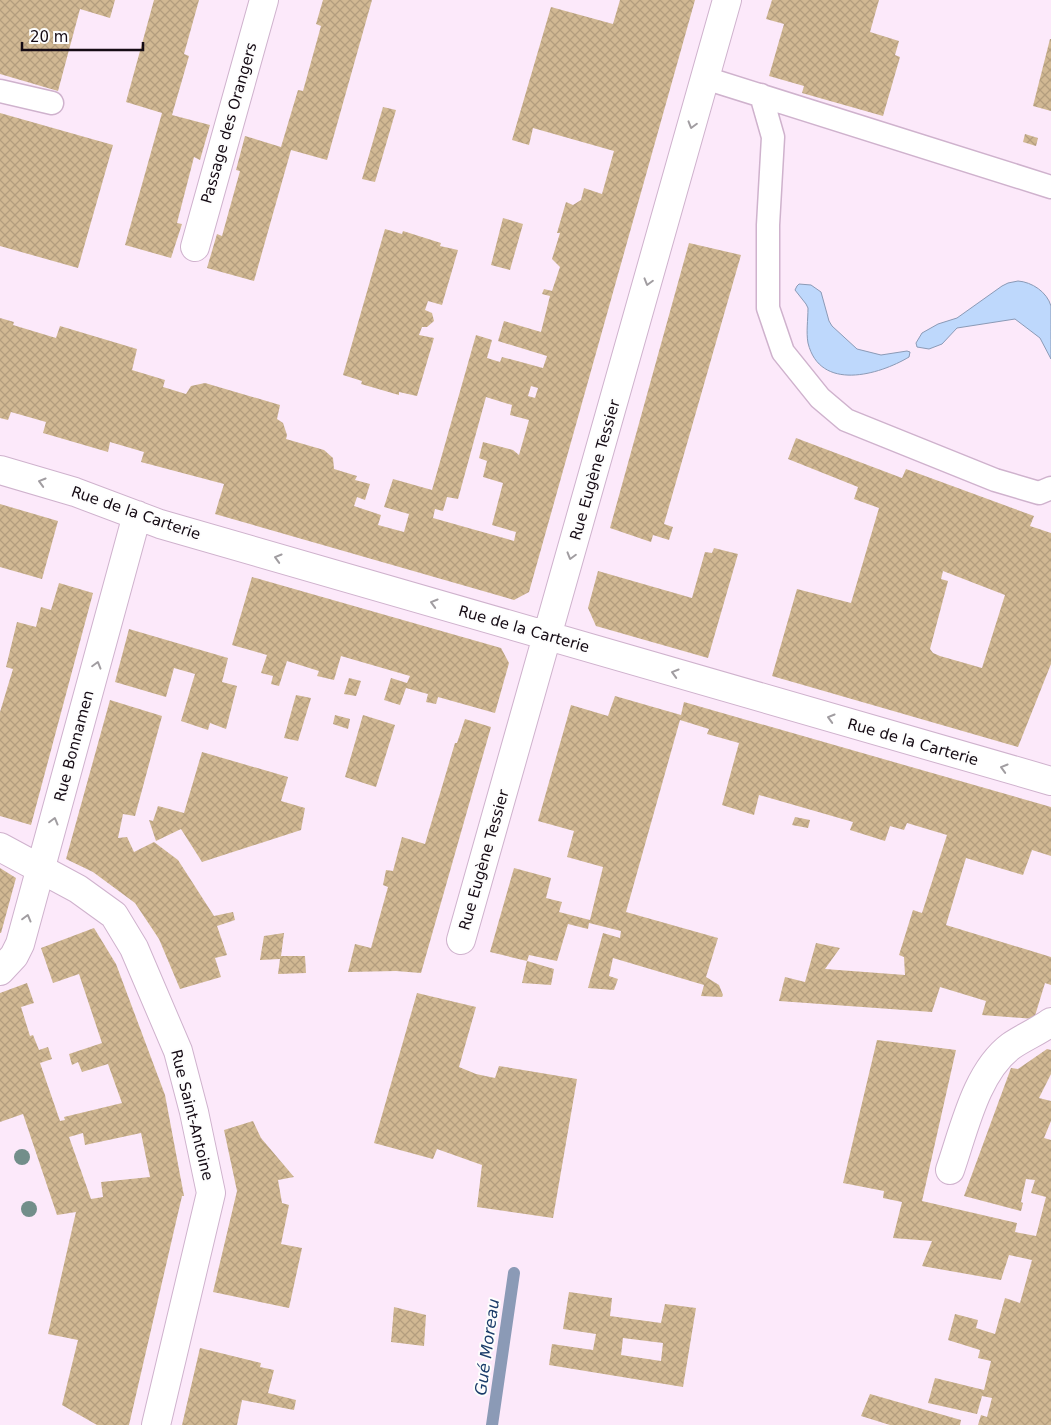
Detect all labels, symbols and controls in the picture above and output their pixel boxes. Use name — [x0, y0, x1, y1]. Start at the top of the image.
scale bar — [22, 20, 144, 52]
text: 20 m — [30, 28, 68, 46]
street label: Passage des Orangers — [197, 40, 261, 206]
one-way arrow — [687, 121, 698, 130]
one-way arrow — [643, 277, 654, 286]
street label: Rue Eugène Tessier — [566, 397, 624, 542]
one-way arrow — [37, 477, 46, 488]
street label: Rue de la Carterie — [69, 482, 203, 544]
one-way arrow — [566, 552, 577, 560]
one-way arrow — [274, 554, 283, 564]
one-way arrow — [430, 598, 439, 609]
street label: Rue de la Carterie — [456, 602, 592, 656]
one-way arrow — [91, 661, 101, 669]
one-way arrow — [672, 668, 680, 678]
street label: Rue Bonnamen — [51, 688, 97, 804]
one-way arrow — [828, 713, 836, 723]
street label: Rue de la Carterie — [845, 715, 981, 769]
one-way arrow — [1001, 763, 1009, 773]
street label: Rue Eugène Tessier — [455, 787, 513, 932]
one-way arrow — [48, 817, 59, 826]
one-way arrow — [21, 915, 31, 923]
street label: Rue Saint-Antoine — [167, 1048, 217, 1182]
water label: Gué Moreau — [471, 1297, 503, 1397]

